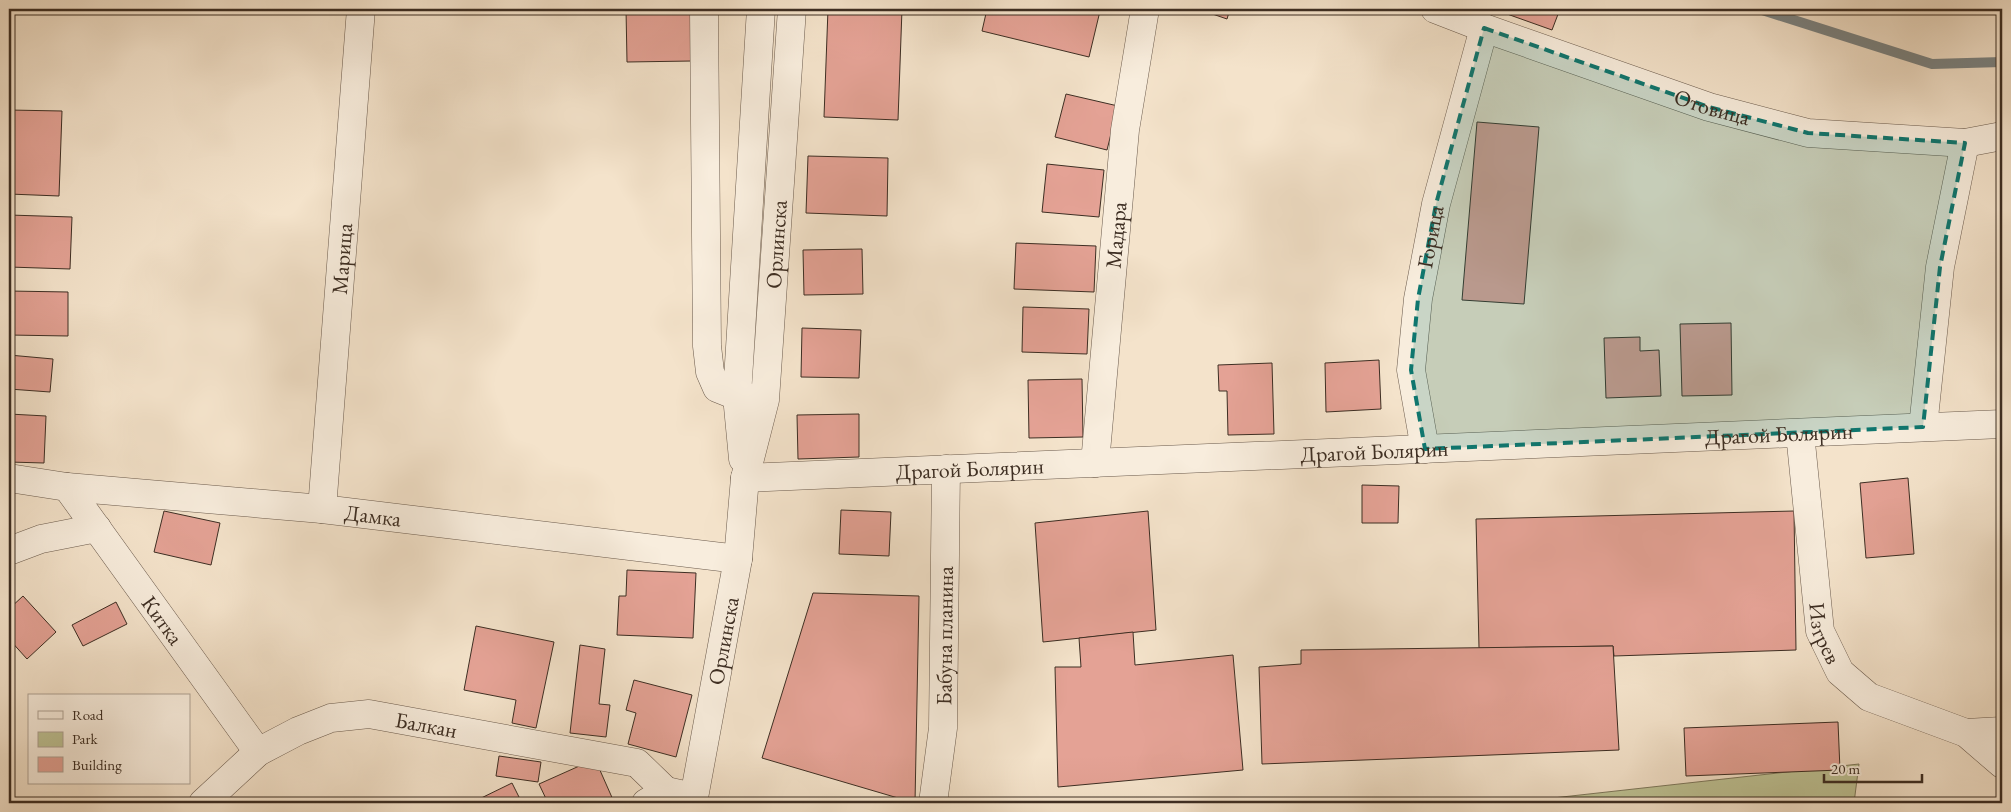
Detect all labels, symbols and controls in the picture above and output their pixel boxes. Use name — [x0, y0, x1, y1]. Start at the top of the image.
street label: Отовица — [1670, 82, 1753, 132]
street label: Орлинска — [759, 199, 794, 290]
street label: Мадара — [1099, 200, 1134, 270]
street label: Горица — [1410, 203, 1450, 271]
street label: Марица — [325, 222, 359, 295]
street label: Драгой Болярин — [1704, 416, 1854, 452]
street label: Драгой Болярин — [1300, 434, 1449, 469]
street label: Драгой Болярин — [895, 451, 1044, 487]
street label: Дамка — [343, 498, 403, 533]
street label: Бабуна планина — [929, 566, 960, 706]
street label: Китка — [135, 590, 190, 651]
street label: Орлинска — [701, 594, 746, 687]
street label: Изгрев — [1802, 601, 1848, 669]
legend — [28, 694, 190, 784]
text: Road — [72, 705, 104, 724]
street label: Балкан — [393, 705, 460, 745]
text: Park — [72, 729, 99, 748]
scale bar — [1824, 752, 1921, 784]
text: Building — [72, 755, 122, 774]
text: 20 m — [1831, 759, 1860, 778]

